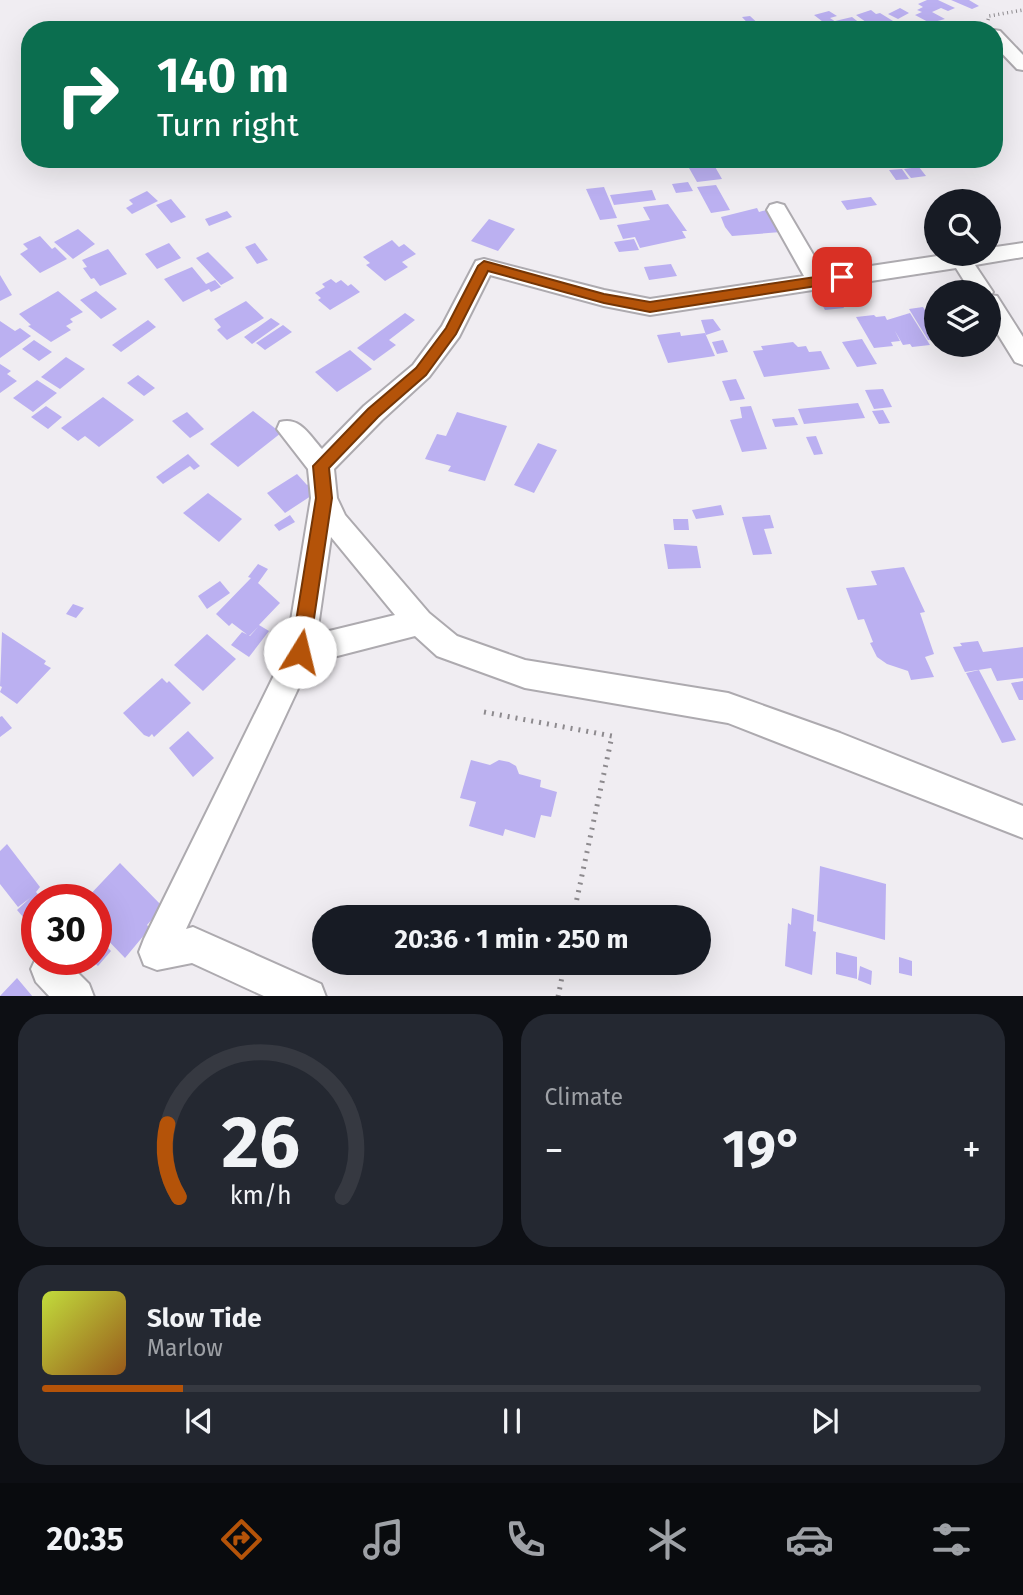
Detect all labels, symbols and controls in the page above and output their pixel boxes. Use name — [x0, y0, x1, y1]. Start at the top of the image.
text: 140 m — [157, 46, 289, 105]
icon: right — [42, 49, 133, 140]
text: Turn right — [157, 106, 299, 144]
map controls — [924, 189, 1001, 357]
button: search — [924, 189, 1001, 266]
pin — [812, 247, 872, 307]
icon: arrive — [823, 258, 861, 296]
button: layers — [924, 280, 1001, 357]
position arrow — [263, 615, 337, 689]
speed limit sign: 30 — [21, 884, 112, 975]
text: 20:36 · 1 min · 250 m — [395, 924, 628, 955]
text: Climate — [545, 1083, 623, 1111]
text: 26 — [221, 1099, 300, 1186]
text: 19° — [723, 1118, 803, 1181]
text: − — [545, 1127, 564, 1173]
text: + — [962, 1127, 981, 1173]
text: km/h — [229, 1180, 291, 1210]
text: Slow Tide — [147, 1303, 262, 1334]
text: Marlow — [147, 1334, 223, 1362]
icon: previous — [180, 1402, 218, 1440]
icon: pause — [493, 1402, 531, 1440]
icon: next — [806, 1402, 844, 1440]
icon: directions — [217, 1515, 266, 1564]
icon: music — [359, 1515, 408, 1564]
icon: phone — [501, 1515, 550, 1564]
icon: climate — [643, 1515, 692, 1564]
icon: car — [785, 1515, 834, 1564]
icon: filters — [927, 1515, 976, 1564]
text: 20:35 — [47, 1520, 124, 1558]

